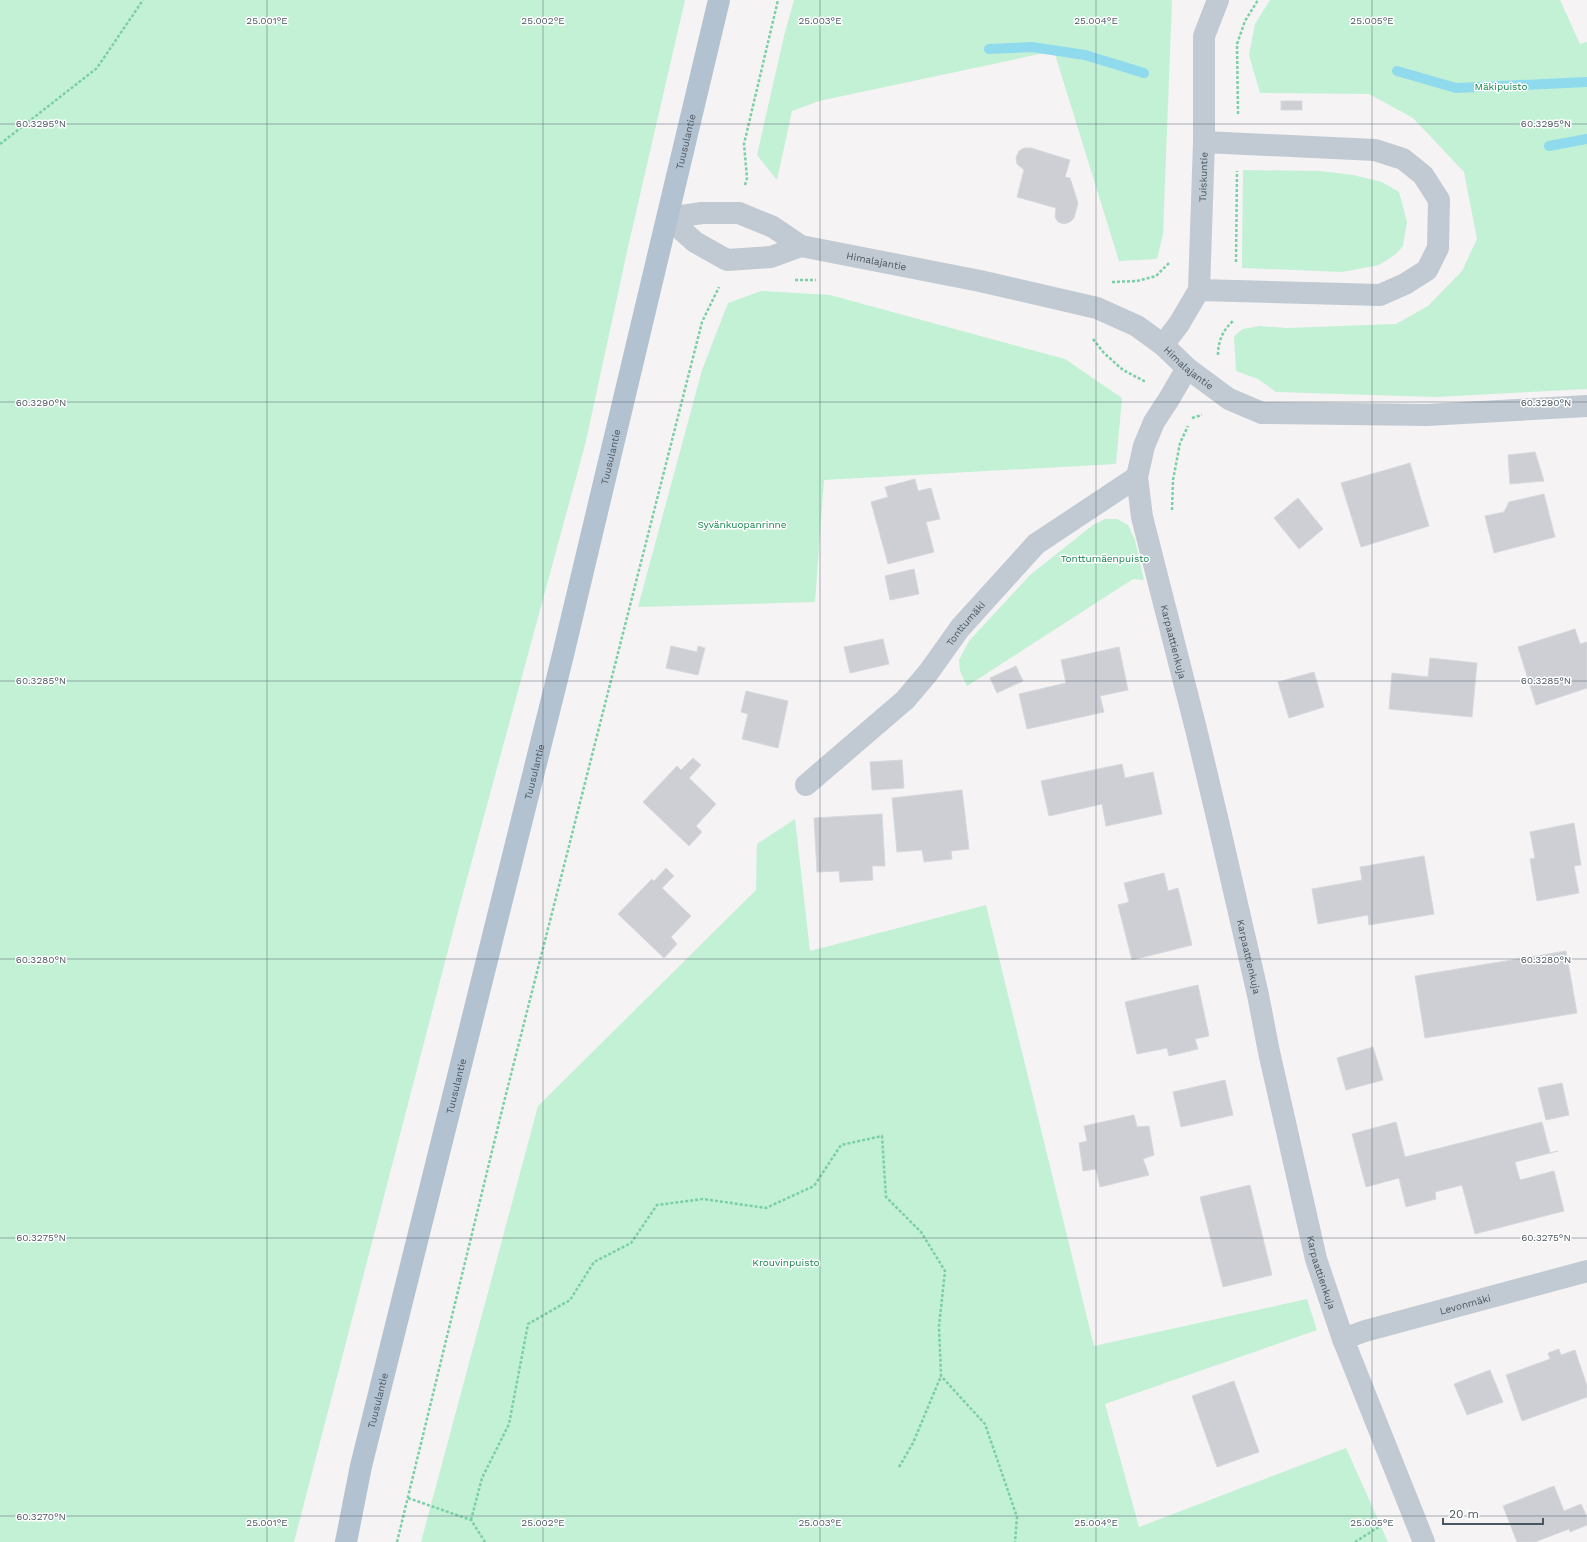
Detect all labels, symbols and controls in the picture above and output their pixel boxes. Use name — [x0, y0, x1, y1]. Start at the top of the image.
text: 25.001°E — [246, 15, 288, 26]
text: 25.002°E — [521, 15, 565, 26]
text: 25.003°E — [798, 15, 842, 26]
text: 25.004°E — [1074, 15, 1118, 26]
text: 25.005°E — [1350, 15, 1394, 26]
park label: Mäkipuisto — [1474, 81, 1528, 92]
street label: Tuusulantie — [673, 113, 697, 170]
text: 60.3295°N — [16, 118, 66, 129]
text: 60.3295°N — [1521, 118, 1571, 129]
street label: Tuiskuntie — [1196, 151, 1209, 202]
street label: Himalajantie — [846, 250, 908, 272]
street label: Himalajantie — [1162, 344, 1216, 391]
text: 60.3290°N — [16, 397, 66, 408]
text: 60.3290°N — [1521, 397, 1571, 408]
street label: Tuusulantie — [598, 428, 622, 486]
park label: Syvänkuopanrinne — [697, 519, 787, 530]
park label: Tonttumäenpuisto — [1061, 553, 1149, 564]
street label: Tonttumäki — [944, 599, 987, 648]
street label: Karpaattienkuja — [1159, 603, 1189, 680]
text: 60.3285°N — [16, 675, 66, 686]
text: 60.3285°N — [1521, 675, 1571, 686]
street label: Tuusulantie — [522, 743, 546, 801]
street label: Karpaattienkuja — [1235, 918, 1263, 995]
text: 60.3280°N — [16, 954, 66, 965]
text: 60.3280°N — [1521, 954, 1571, 965]
street label: Tuusulantie — [443, 1057, 468, 1115]
text: 60.3275°N — [16, 1232, 66, 1243]
text: 60.3275°N — [1521, 1232, 1571, 1243]
street label: Karpaattienkuja — [1305, 1235, 1338, 1311]
park label: Krouvinpuisto — [752, 1257, 820, 1268]
street label: Levonmäki — [1438, 1292, 1492, 1316]
street label: Tuusulantie — [365, 1371, 390, 1429]
scale bar — [1443, 1500, 1543, 1526]
text: 20 m — [1449, 1507, 1479, 1521]
text: 60.3270°N — [16, 1511, 66, 1522]
text: 25.001°E — [246, 1517, 288, 1528]
text: 25.002°E — [521, 1517, 565, 1528]
text: 25.003°E — [798, 1517, 842, 1528]
text: 25.004°E — [1074, 1517, 1118, 1528]
text: 25.005°E — [1350, 1517, 1394, 1528]

